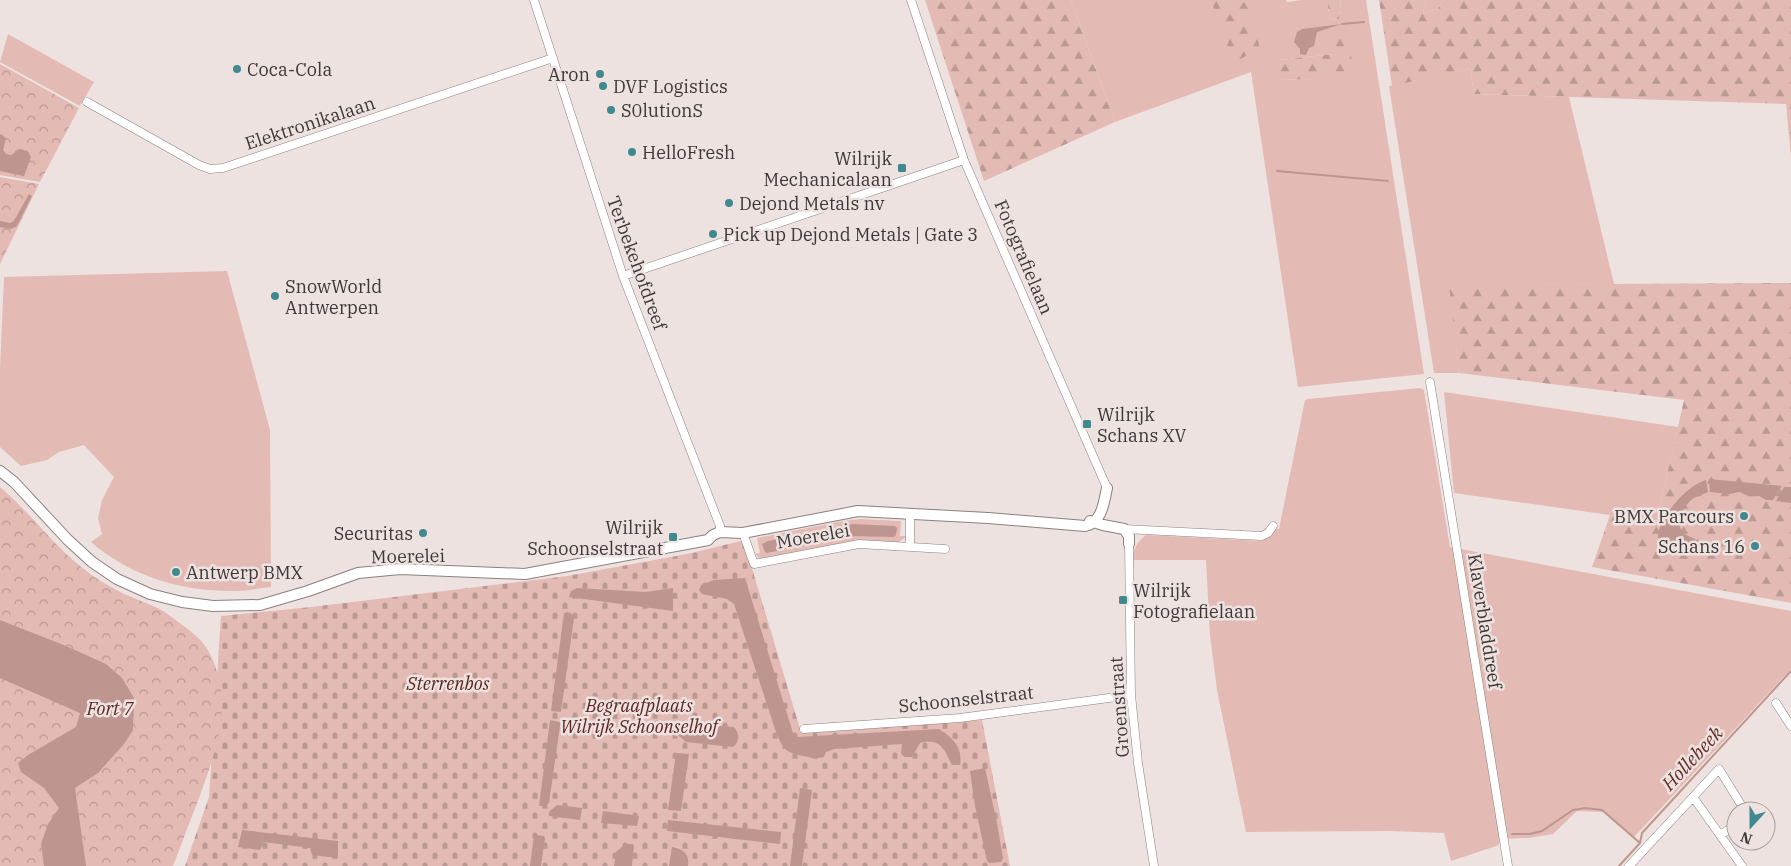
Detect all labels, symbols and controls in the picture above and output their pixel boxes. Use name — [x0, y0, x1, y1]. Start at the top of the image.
place label: Coca-Cola — [247, 58, 332, 81]
marker: Coca-Cola — [231, 63, 243, 75]
place label: Aron — [548, 63, 590, 86]
marker: Aron — [594, 68, 606, 80]
place label: DVF Logistics — [613, 75, 728, 98]
marker: DVF Logistics — [597, 80, 609, 92]
street label: Elektronikalaan — [242, 91, 378, 155]
place label: S0lutionS — [621, 99, 703, 122]
marker: S0lutionS — [605, 104, 617, 116]
place label: HelloFresh — [642, 141, 735, 164]
marker: HelloFresh — [626, 146, 638, 158]
place label: Wilrijk Mechanicalaan — [764, 147, 892, 191]
marker: Wilrijk Mechanicalaan — [896, 162, 908, 174]
place label: Dejond Metals nv — [739, 192, 885, 215]
street label: Terbekehofdreef — [602, 193, 673, 335]
street label: Fotografielaan — [990, 196, 1058, 318]
marker: Dejond Metals nv — [723, 197, 735, 209]
place label: Pick up Dejond Metals | Gate 3 — [723, 223, 978, 246]
marker: Pick up Dejond Metals | Gate 3 — [707, 228, 719, 240]
place label: SnowWorld Antwerpen — [285, 275, 382, 319]
marker: SnowWorld Antwerpen — [269, 290, 281, 302]
place label: Wilrijk Schans XV — [1097, 403, 1186, 447]
marker: Wilrijk Schans XV — [1081, 418, 1093, 430]
place label: BMX Parcours — [1614, 505, 1734, 528]
marker: BMX Parcours — [1738, 510, 1750, 522]
place label: Wilrijk Schoonselstraat — [527, 516, 663, 560]
street label: Moerelei — [775, 518, 852, 554]
place label: Securitas — [334, 522, 413, 545]
marker: Securitas — [417, 527, 429, 539]
marker: Wilrijk Schoonselstraat — [667, 531, 679, 543]
place label: Schans 16 — [1658, 535, 1745, 558]
marker: Schans 16 — [1749, 540, 1761, 552]
street label: Moerelei — [371, 544, 446, 568]
street label: Klaverbladdreef — [1463, 552, 1507, 692]
place label: Antwerp BMX — [186, 561, 303, 584]
marker: Antwerp BMX — [170, 566, 182, 578]
place label: Wilrijk Fotografielaan — [1133, 579, 1255, 623]
marker: Wilrijk Fotografielaan — [1117, 594, 1129, 606]
street label: Groenstraat — [1104, 656, 1134, 758]
park label: Sterrenbos — [406, 672, 490, 695]
street label: Schoonselstraat — [897, 680, 1035, 718]
park label: Begraafplaats Wilrijk Schoonselhof — [560, 694, 721, 738]
park label: Fort 7 — [86, 697, 134, 720]
water label: Hollebeek — [1656, 720, 1728, 796]
north arrow — [1726, 801, 1776, 851]
text: N — [1738, 828, 1755, 849]

